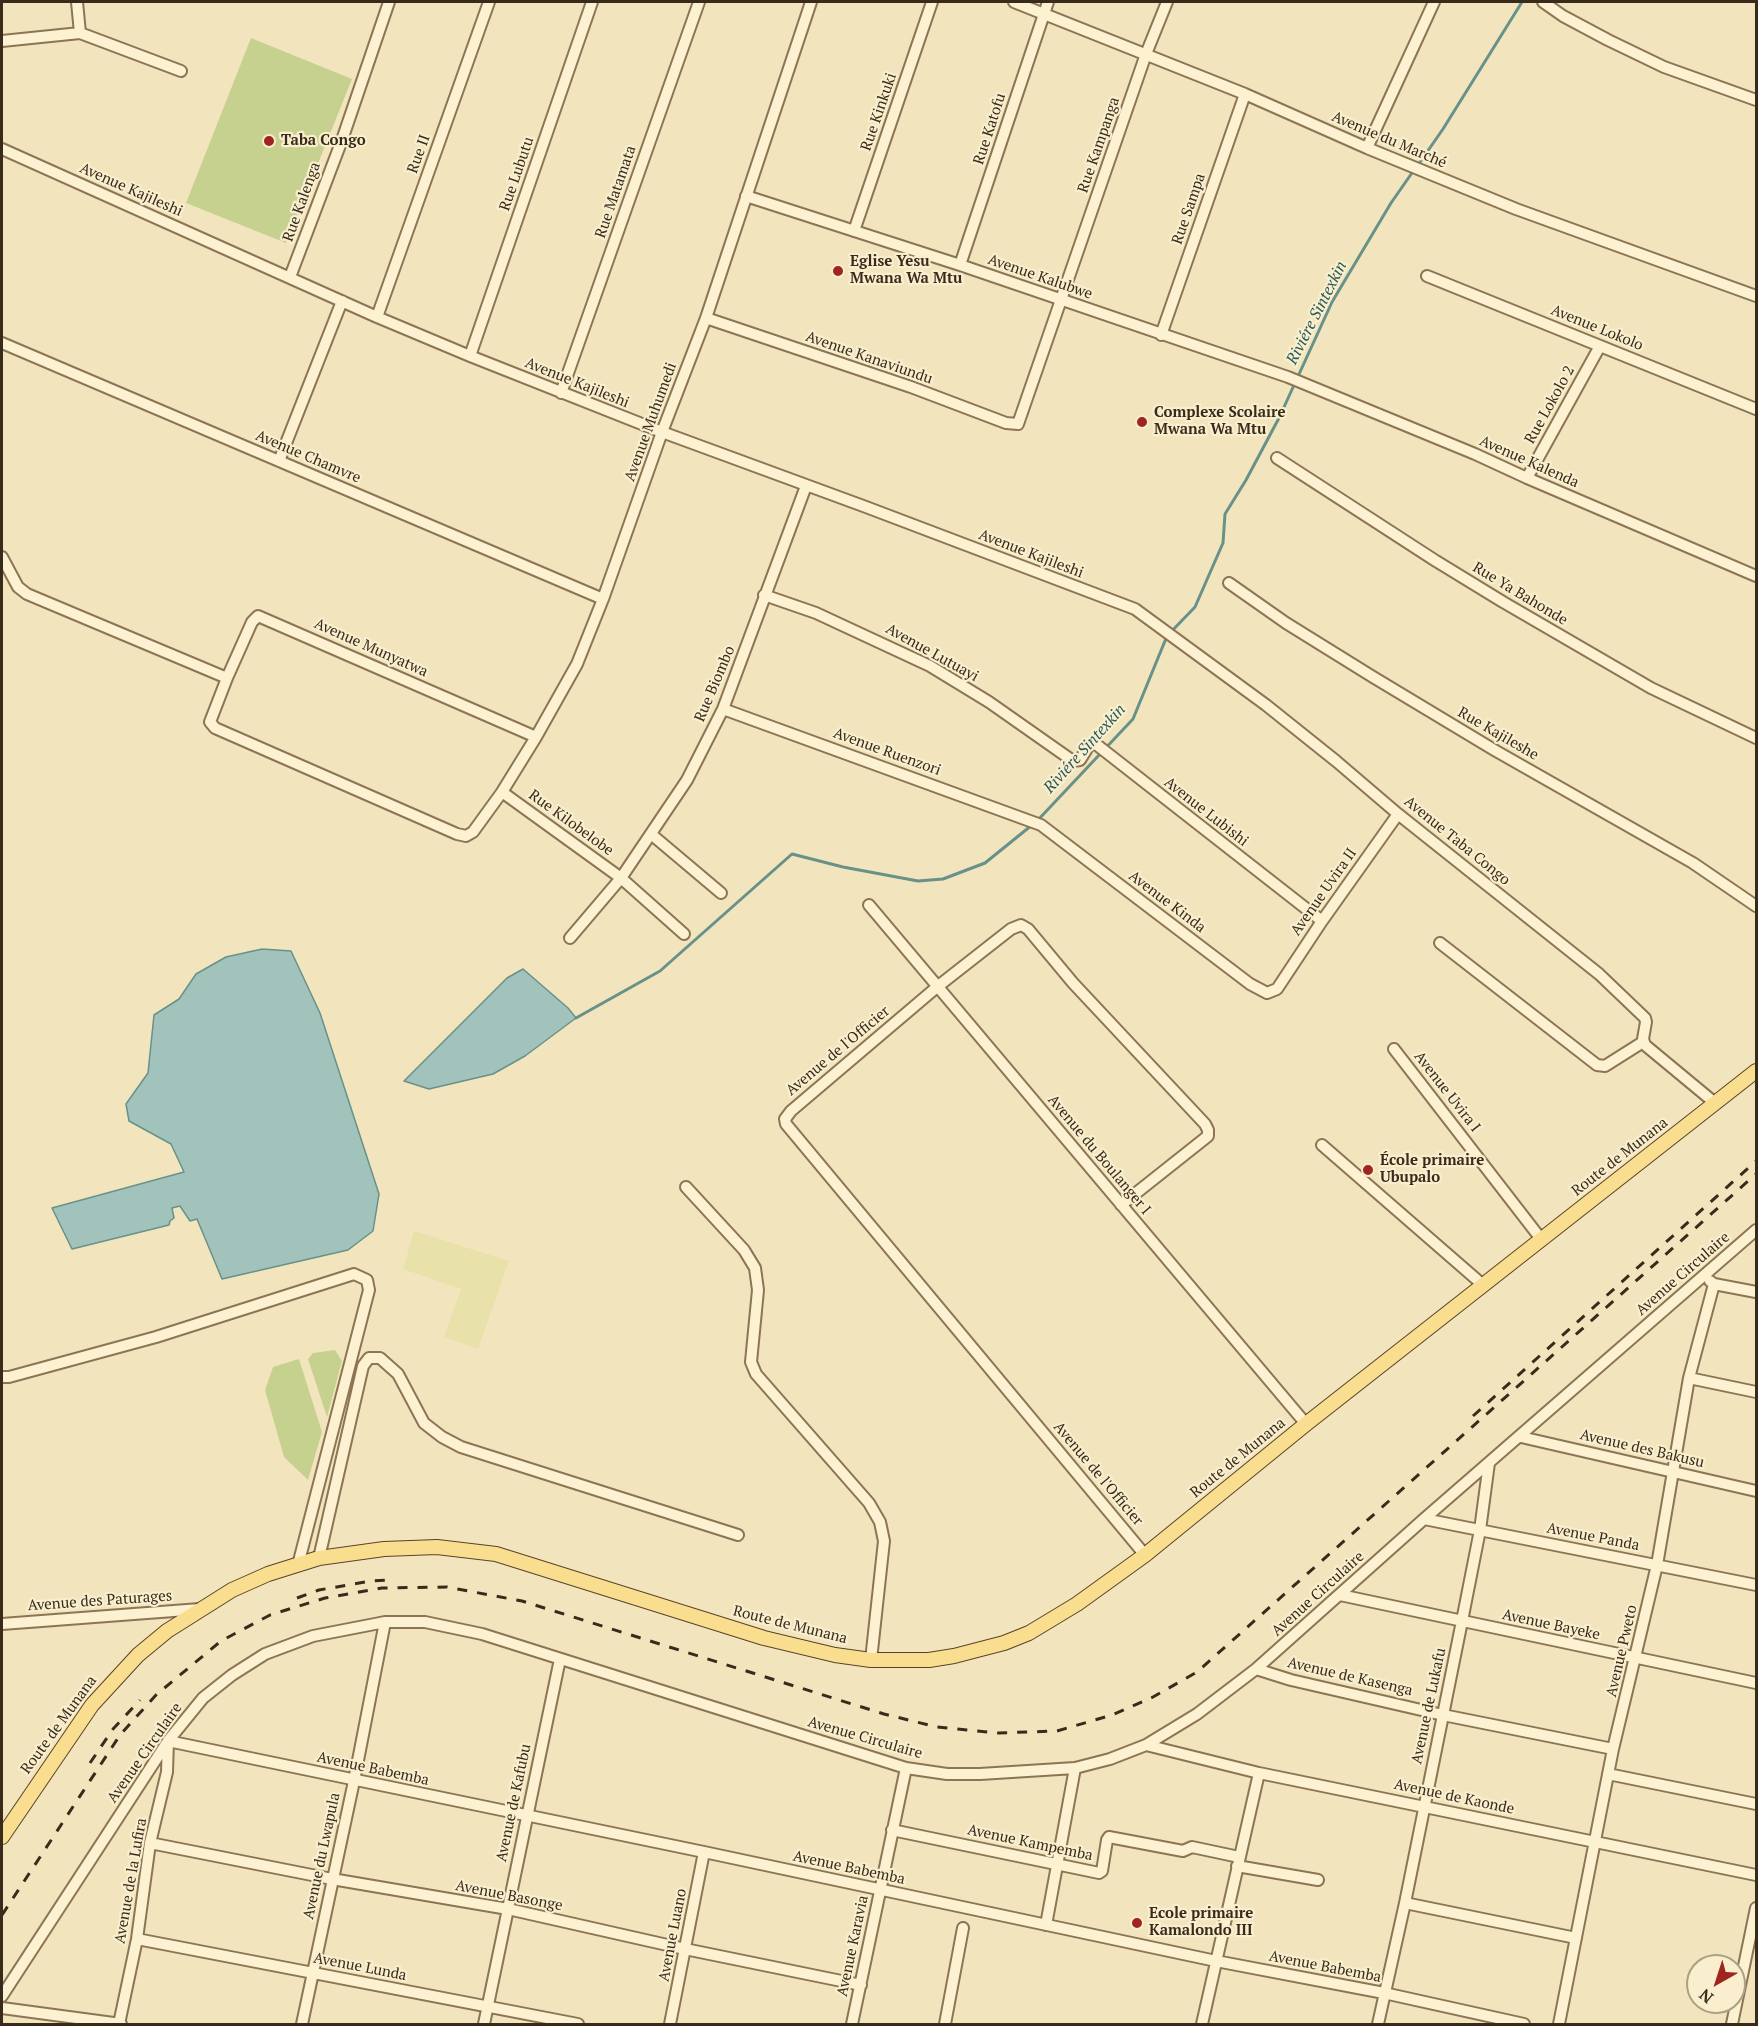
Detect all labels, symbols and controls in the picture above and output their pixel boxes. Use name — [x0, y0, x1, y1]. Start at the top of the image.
street label: Rue Kinkuki — [857, 71, 901, 153]
street label: Rue Katofu — [970, 91, 1010, 167]
street label: Rue Kampanga — [1074, 95, 1124, 195]
street label: Avenue du Marché — [1329, 108, 1449, 172]
place label: Taba Congo — [281, 132, 366, 150]
street label: Rue II — [404, 132, 434, 176]
marker: Taba Congo — [262, 134, 276, 148]
street label: Rue Lubutu — [496, 135, 538, 213]
street label: Rue Matamata — [592, 143, 640, 241]
street label: Avenue Kajileshi — [77, 159, 185, 221]
street label: Rue Kalenga — [279, 160, 325, 244]
street label: Rue Sampa — [1168, 171, 1210, 247]
street label: Avenue Kalubwe — [985, 251, 1095, 303]
place label: Eglise Yesu Mwana Wa Mtu — [850, 253, 962, 288]
water label: Riviére Sintexkin — [1283, 258, 1351, 368]
marker: Eglise Yesu Mwana Wa Mtu — [831, 264, 845, 278]
street label: Avenue Lokolo — [1548, 301, 1646, 355]
street label: Avenue Kanaviundu — [803, 328, 935, 388]
street label: Avenue Kajileshi — [522, 354, 632, 412]
street label: Avenue Muhumedi — [621, 360, 681, 484]
street label: Rue Lokolo 2 — [1521, 363, 1579, 447]
place label: Complexe Scolaire Mwana Wa Mtu — [1154, 404, 1286, 439]
marker: Complexe Scolaire Mwana Wa Mtu — [1135, 415, 1149, 429]
street label: Avenue Chamvre — [253, 427, 363, 487]
street label: Avenue Kalenda — [1477, 432, 1581, 492]
street label: Avenue Kajileshi — [976, 526, 1086, 582]
street label: Rue Ya Bahonde — [1469, 559, 1571, 629]
street label: Avenue Munyatwa — [311, 615, 431, 681]
street label: Avenue Lutuayi — [882, 620, 982, 686]
street label: Rue Biombo — [691, 643, 739, 725]
water label: Riviére Sintexkin — [1040, 701, 1130, 797]
street label: Rue Kajileshe — [1454, 704, 1542, 764]
street label: Avenue Ruenzori — [831, 724, 943, 780]
street label: Avenue Lubishi — [1160, 773, 1252, 851]
street label: Rue Kilobelobe — [525, 786, 617, 860]
street label: Avenue Taba Congo — [1400, 793, 1514, 889]
street label: Avenue Uvira II — [1287, 845, 1361, 939]
street label: Avenue Kinda — [1125, 867, 1209, 937]
street label: Avenue de l'Officier — [783, 1002, 893, 1100]
street label: Avenue Uvira I — [1410, 1048, 1484, 1136]
street label: Avenue du Boulanger I — [1044, 1092, 1154, 1218]
street label: Route de Munana — [1568, 1114, 1672, 1200]
place label: École primaire Ubupalo — [1380, 1152, 1484, 1187]
marker: École primaire Ubupalo — [1361, 1163, 1375, 1177]
street label: Avenue Circulaire — [1632, 1228, 1734, 1320]
street label: Route de Munana — [1187, 1414, 1289, 1502]
street label: Avenue de l'Officier — [1049, 1419, 1147, 1529]
street label: Avenue des Bakusu — [1578, 1426, 1706, 1472]
street label: Avenue Panda — [1545, 1519, 1641, 1555]
street label: Avenue Circulaire — [1268, 1548, 1368, 1640]
street label: Avenue des Paturages — [27, 1587, 173, 1615]
street label: Route de Munana — [731, 1602, 849, 1648]
street label: Avenue Pweto — [1603, 1603, 1641, 1699]
street label: Avenue Bayeke — [1500, 1606, 1602, 1644]
street label: Avenue de Lukafu — [1408, 1646, 1450, 1766]
street label: Avenue de Kasenga — [1286, 1654, 1414, 1700]
street label: Route de Munana — [17, 1672, 101, 1778]
street label: Avenue Circulaire — [104, 1699, 186, 1807]
street label: Avenue Circulaire — [806, 1713, 924, 1763]
street label: Avenue de Kafubu — [493, 1742, 535, 1864]
street label: Avenue Babemba — [315, 1748, 431, 1790]
street label: Avenue de Kaonde — [1392, 1775, 1516, 1819]
street label: Avenue du Lwapula — [300, 1791, 344, 1921]
street label: Avenue de la Lufira — [111, 1817, 151, 1945]
street label: Avenue Kampemba — [966, 1821, 1094, 1865]
street label: Avenue Babemba — [791, 1847, 907, 1889]
street label: Avenue Basonge — [454, 1877, 564, 1915]
street label: Avenue Luano — [655, 1887, 691, 1983]
street label: Avenue Karavia — [833, 1894, 873, 1998]
place label: Ecole primaire Kamalondo III — [1149, 1905, 1253, 1940]
marker: Ecole primaire Kamalondo III — [1130, 1916, 1144, 1930]
street label: Avenue Babemba — [1267, 1947, 1383, 1987]
street label: Avenue Lunda — [312, 1949, 408, 1985]
north arrow — [1686, 1954, 1746, 2014]
text: N — [1694, 1984, 1718, 2009]

